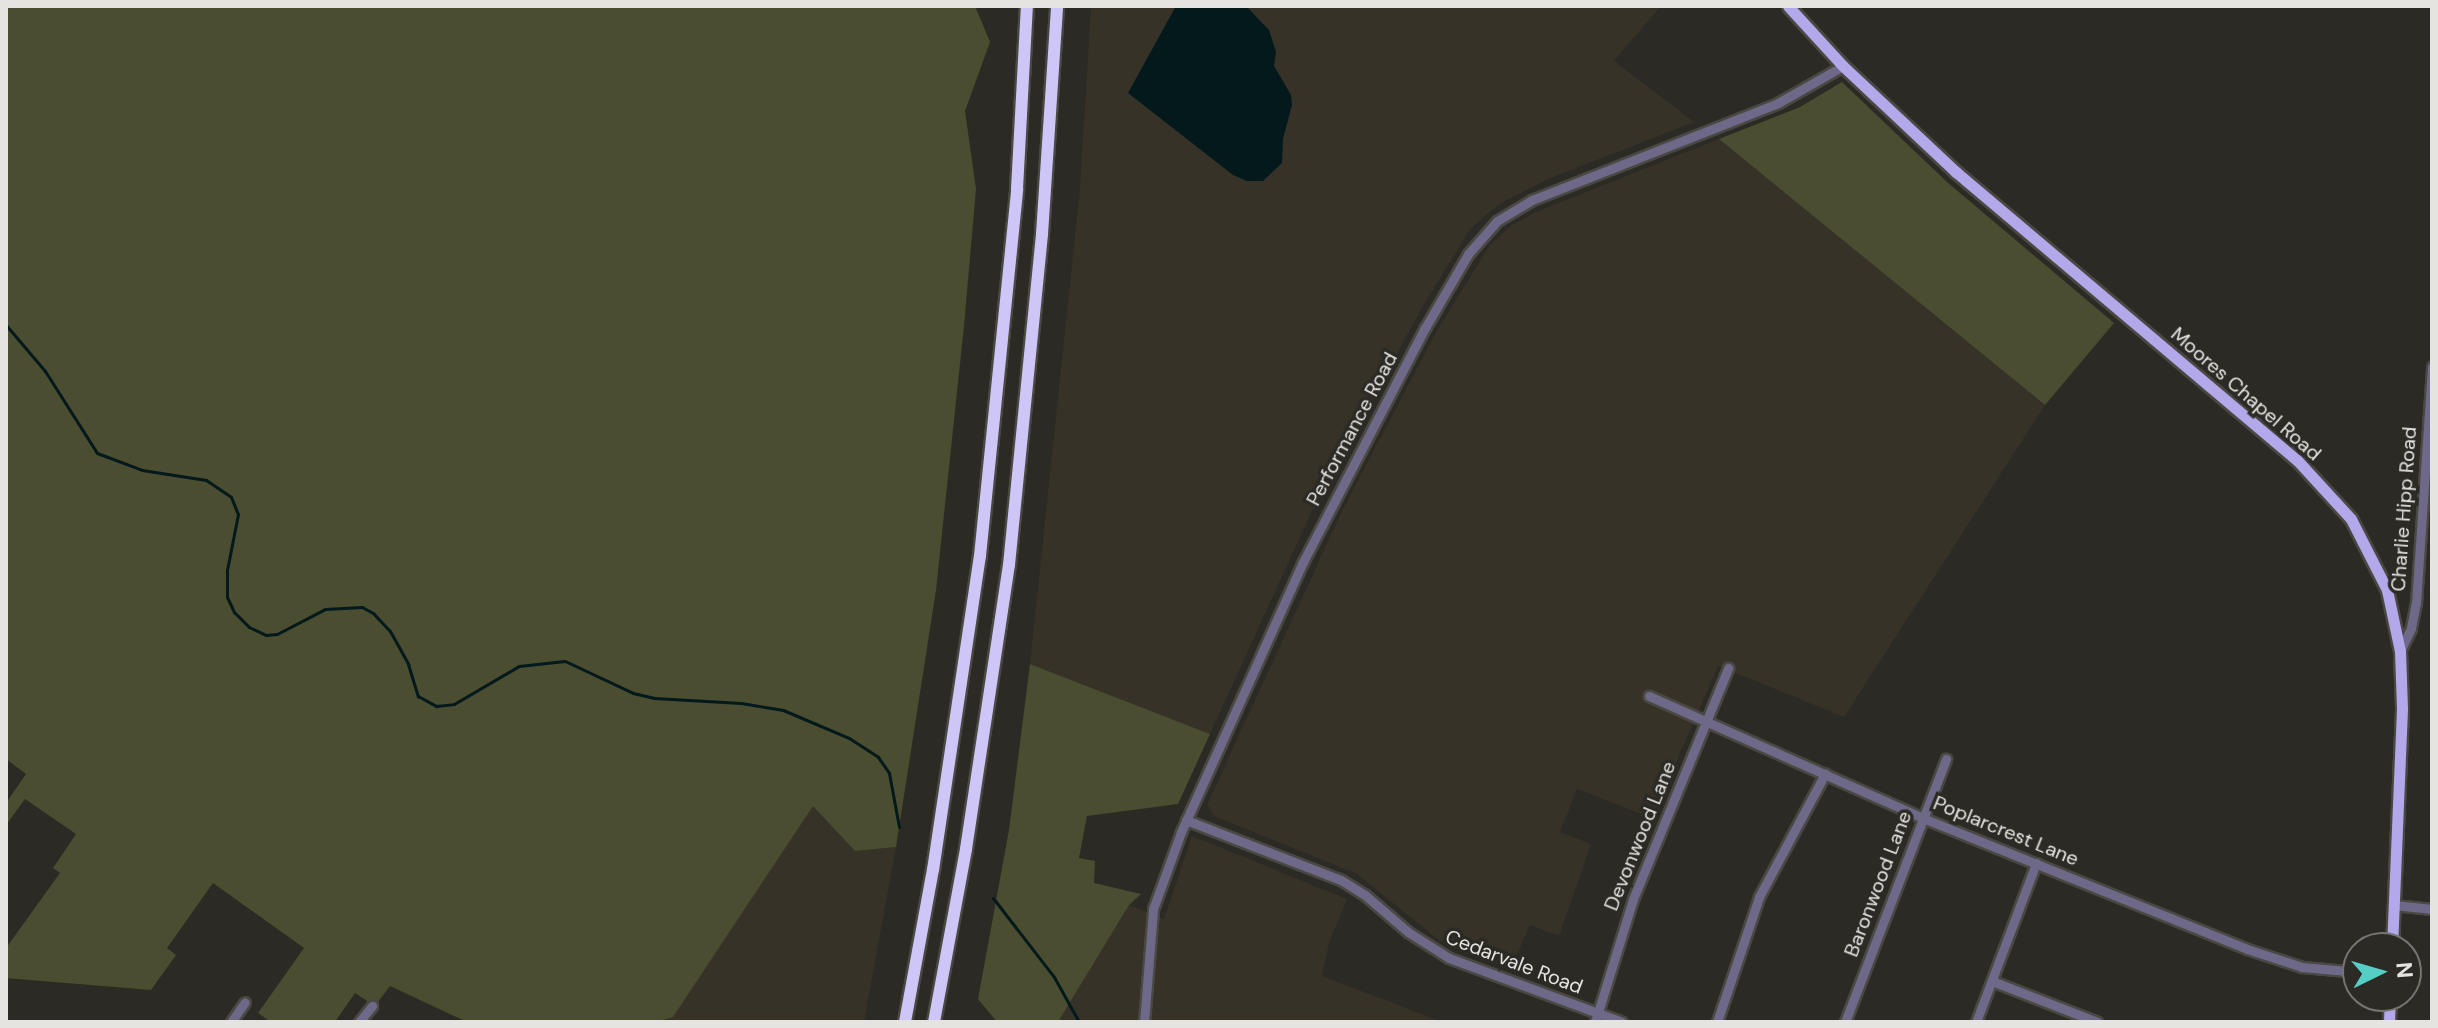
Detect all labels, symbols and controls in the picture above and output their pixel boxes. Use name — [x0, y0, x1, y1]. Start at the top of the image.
street label: Moores Chapel Road — [2166, 322, 2326, 466]
street label: Performance Road — [1301, 348, 1403, 510]
street label: Charlie Hipp Road — [2386, 426, 2422, 592]
street label: Devonwood Lane — [1599, 758, 1681, 914]
street label: Poplarcrest Lane — [1930, 791, 2082, 871]
street label: Baronwood Lane — [1839, 808, 1917, 960]
street label: Cedarvale Road — [1442, 925, 1586, 999]
north arrow — [2342, 932, 2422, 1012]
text: N — [2389, 961, 2420, 979]

